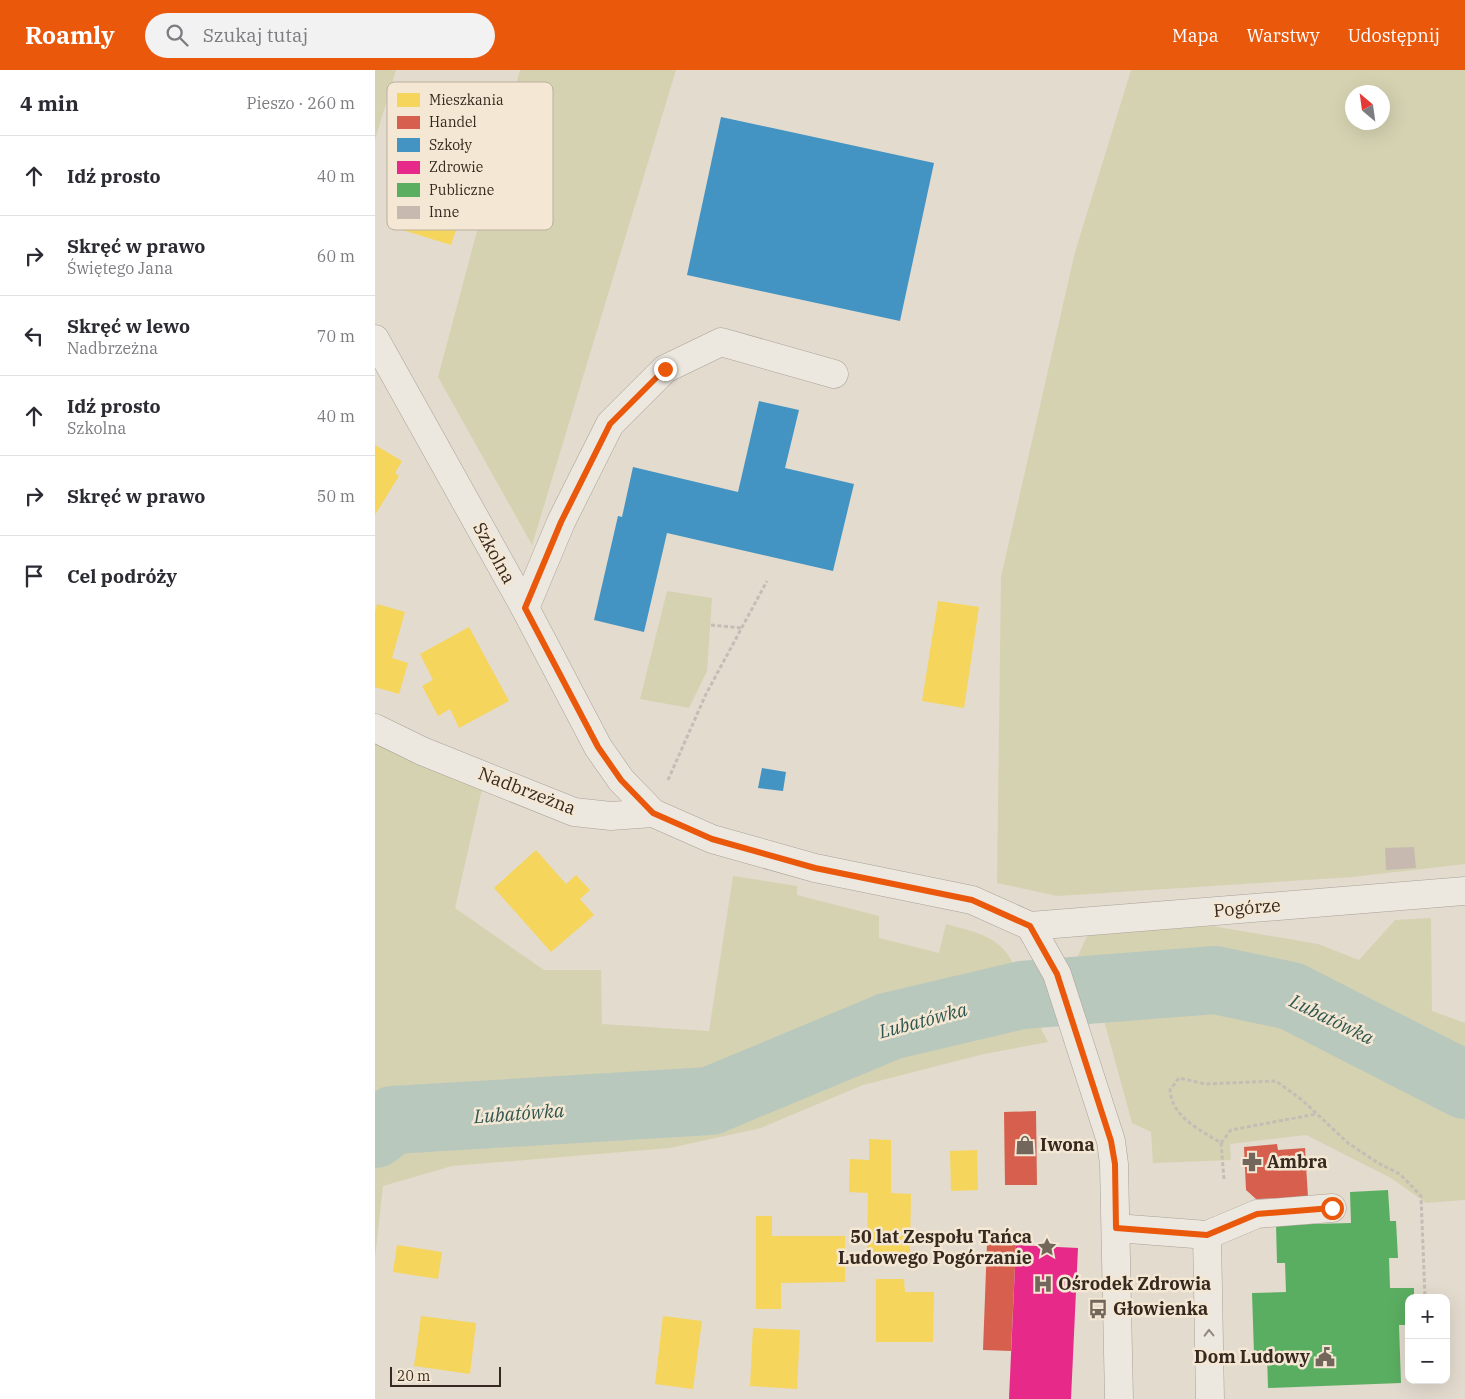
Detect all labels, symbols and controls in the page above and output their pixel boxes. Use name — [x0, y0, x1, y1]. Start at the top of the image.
search box — [145, 13, 495, 58]
text: Roamly — [25, 19, 115, 51]
icon: search — [163, 21, 191, 49]
text: Szukaj tutaj — [203, 23, 308, 47]
text: Mapa — [1172, 24, 1219, 47]
text: Warstwy — [1247, 24, 1320, 47]
text: Udostępnij — [1348, 24, 1440, 47]
legend — [387, 82, 553, 230]
north arrow — [1345, 85, 1390, 130]
text: 4 min — [20, 89, 79, 117]
text: Mieszkania — [429, 91, 504, 109]
text: Pieszo · 260 m — [247, 93, 355, 113]
text: Handel — [429, 113, 477, 131]
text: Szkoły — [429, 136, 472, 154]
text: Zdrowie — [429, 158, 483, 176]
icon: ahead — [20, 162, 48, 190]
text: Idź prosto — [67, 164, 161, 188]
text: 40 m — [317, 166, 355, 186]
text: Publiczne — [429, 181, 494, 199]
text: Inne — [429, 203, 459, 221]
text: Skręć w prawo — [67, 234, 205, 258]
icon: right — [20, 242, 48, 270]
text: 60 m — [317, 246, 355, 266]
text: Świętego Jana — [67, 258, 173, 278]
text: Skręć w lewo — [67, 314, 190, 338]
icon: left — [20, 322, 48, 350]
text: 70 m — [317, 326, 355, 346]
text: Nadbrzeżna — [67, 338, 158, 358]
route end — [654, 358, 677, 381]
text: Idź prosto — [67, 394, 161, 418]
icon: ahead — [20, 402, 48, 430]
text: 40 m — [317, 406, 355, 426]
text: Szkolna — [67, 418, 126, 438]
icon: right — [20, 482, 48, 510]
text: Skręć w prawo — [67, 484, 205, 508]
text: 50 m — [317, 486, 355, 506]
street label: Szkolna — [468, 518, 521, 588]
icon: arrive — [20, 562, 48, 590]
text: Cel podróży — [67, 564, 177, 588]
street label: Nadbrzeżna — [475, 761, 579, 820]
street label: Pogórze — [1212, 893, 1282, 922]
water label: Lubatówka — [1285, 988, 1379, 1050]
water label: Lubatówka — [875, 997, 970, 1044]
water label: Lubatówka — [472, 1098, 566, 1128]
place label: Iwona — [1040, 1133, 1095, 1156]
shop icon: Iwona — [1014, 1134, 1036, 1156]
place label: Ambra — [1267, 1150, 1327, 1173]
pharmacy icon: Ambra — [1241, 1151, 1263, 1173]
route start — [1321, 1197, 1344, 1220]
place label: 50 lat Zespołu Tańca Ludowego Pogórzanie — [838, 1225, 1032, 1269]
place icon: 50 lat Zespołu Tańca Ludowego Pogórzanie — [1036, 1236, 1058, 1258]
place label: Ośrodek Zdrowia — [1058, 1272, 1211, 1295]
hospital icon: Ośrodek Zdrowia — [1032, 1273, 1054, 1295]
map controls — [1405, 1294, 1450, 1384]
button: + — [1405, 1294, 1450, 1339]
place label: Głowienka — [1113, 1297, 1208, 1320]
bus stop icon: Głowienka — [1087, 1298, 1109, 1320]
one-way arrow — [1203, 1329, 1214, 1337]
button: − — [1405, 1339, 1450, 1384]
place label: Dom Ludowy — [1194, 1345, 1311, 1368]
public building icon: Dom Ludowy — [1314, 1346, 1336, 1368]
scale bar — [390, 1364, 501, 1387]
text: 20 m — [397, 1367, 430, 1385]

